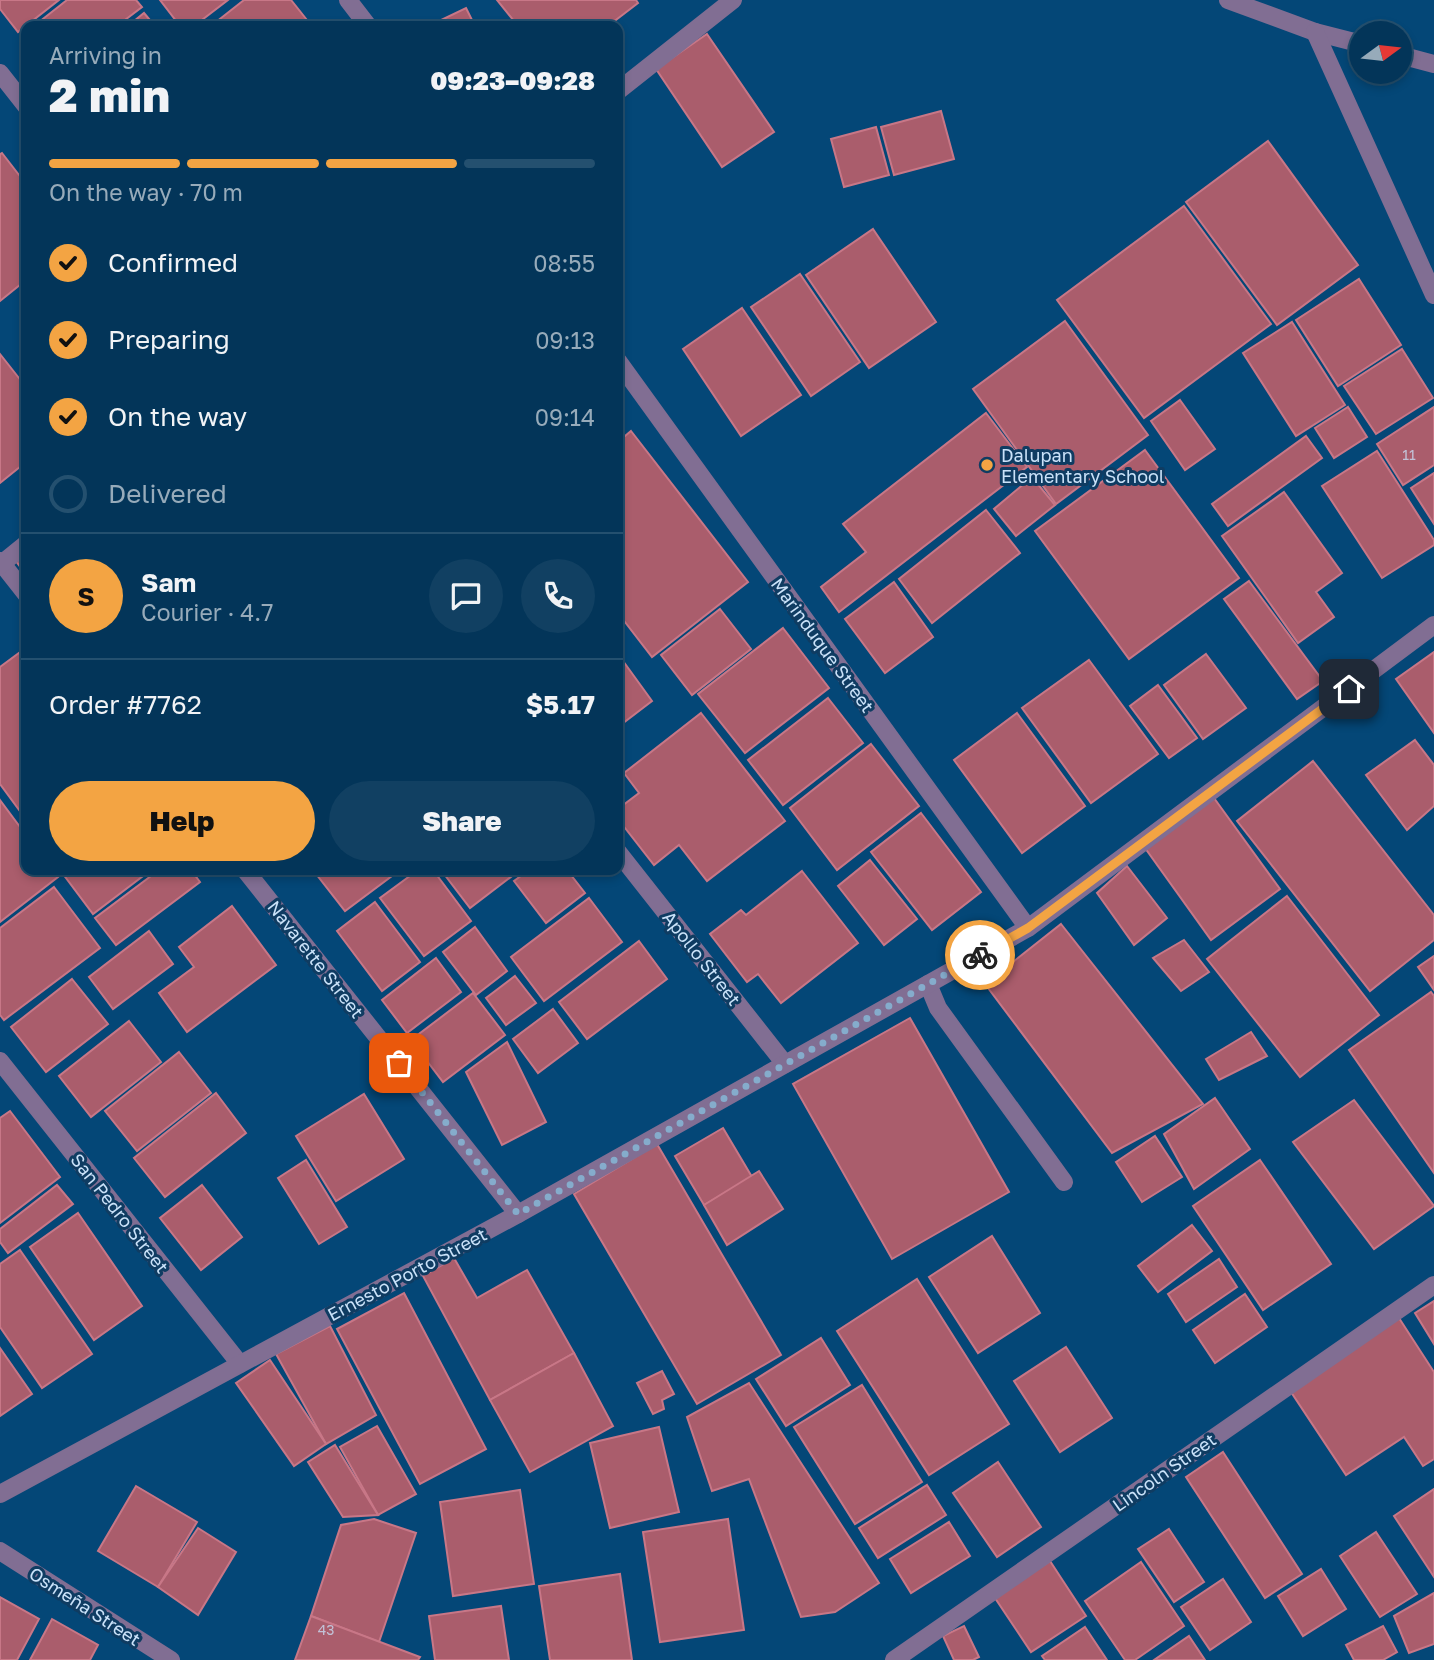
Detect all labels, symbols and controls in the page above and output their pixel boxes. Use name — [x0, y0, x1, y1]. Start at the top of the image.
north arrow — [1349, 21, 1412, 84]
map controls — [1349, 21, 1412, 84]
text: Arriving in — [49, 41, 162, 69]
text: 09:23–09:28 — [430, 65, 595, 96]
text: 2 min — [49, 67, 170, 122]
text: On the way · 70 m — [49, 178, 243, 206]
icon: check — [49, 244, 87, 282]
text: Confirmed — [108, 247, 238, 278]
text: 08:55 — [533, 249, 595, 277]
icon: check — [49, 321, 87, 359]
text: Preparing — [108, 324, 230, 355]
text: 09:13 — [535, 326, 595, 354]
icon: check — [49, 398, 87, 436]
text: On the way — [108, 401, 247, 432]
text: 09:14 — [535, 403, 595, 431]
place label: Dalupan Elementary School — [1001, 444, 1165, 487]
house number: 11 — [1402, 446, 1416, 463]
marker: Dalupan Elementary School — [979, 457, 995, 473]
text: Delivered — [108, 478, 227, 509]
button: chat — [429, 559, 503, 633]
button: phone — [521, 559, 595, 633]
text: Sam — [141, 567, 196, 598]
street label: Marinduque Street — [767, 574, 879, 716]
text: S — [77, 581, 95, 612]
text: Courier · 4.7 — [141, 598, 273, 626]
pin — [1319, 659, 1379, 719]
icon: home — [1330, 670, 1368, 708]
text: Order #7762 — [49, 689, 202, 720]
text: $5.17 — [526, 689, 595, 720]
button: Help — [49, 781, 315, 861]
button: Share — [329, 781, 595, 861]
street label: Navarette Street — [263, 896, 369, 1022]
street label: Apollo Street — [658, 906, 746, 1010]
courier — [945, 920, 1015, 990]
icon: bike — [961, 936, 999, 974]
pin — [369, 1033, 429, 1093]
icon: bag — [380, 1044, 418, 1082]
street label: San Pedro Street — [66, 1149, 174, 1277]
street label: Ernesto Porto Street — [324, 1223, 490, 1325]
street label: Lincoln Street — [1108, 1428, 1220, 1516]
street label: Osmeña Street — [25, 1562, 145, 1650]
house number: 43 — [318, 1621, 334, 1638]

